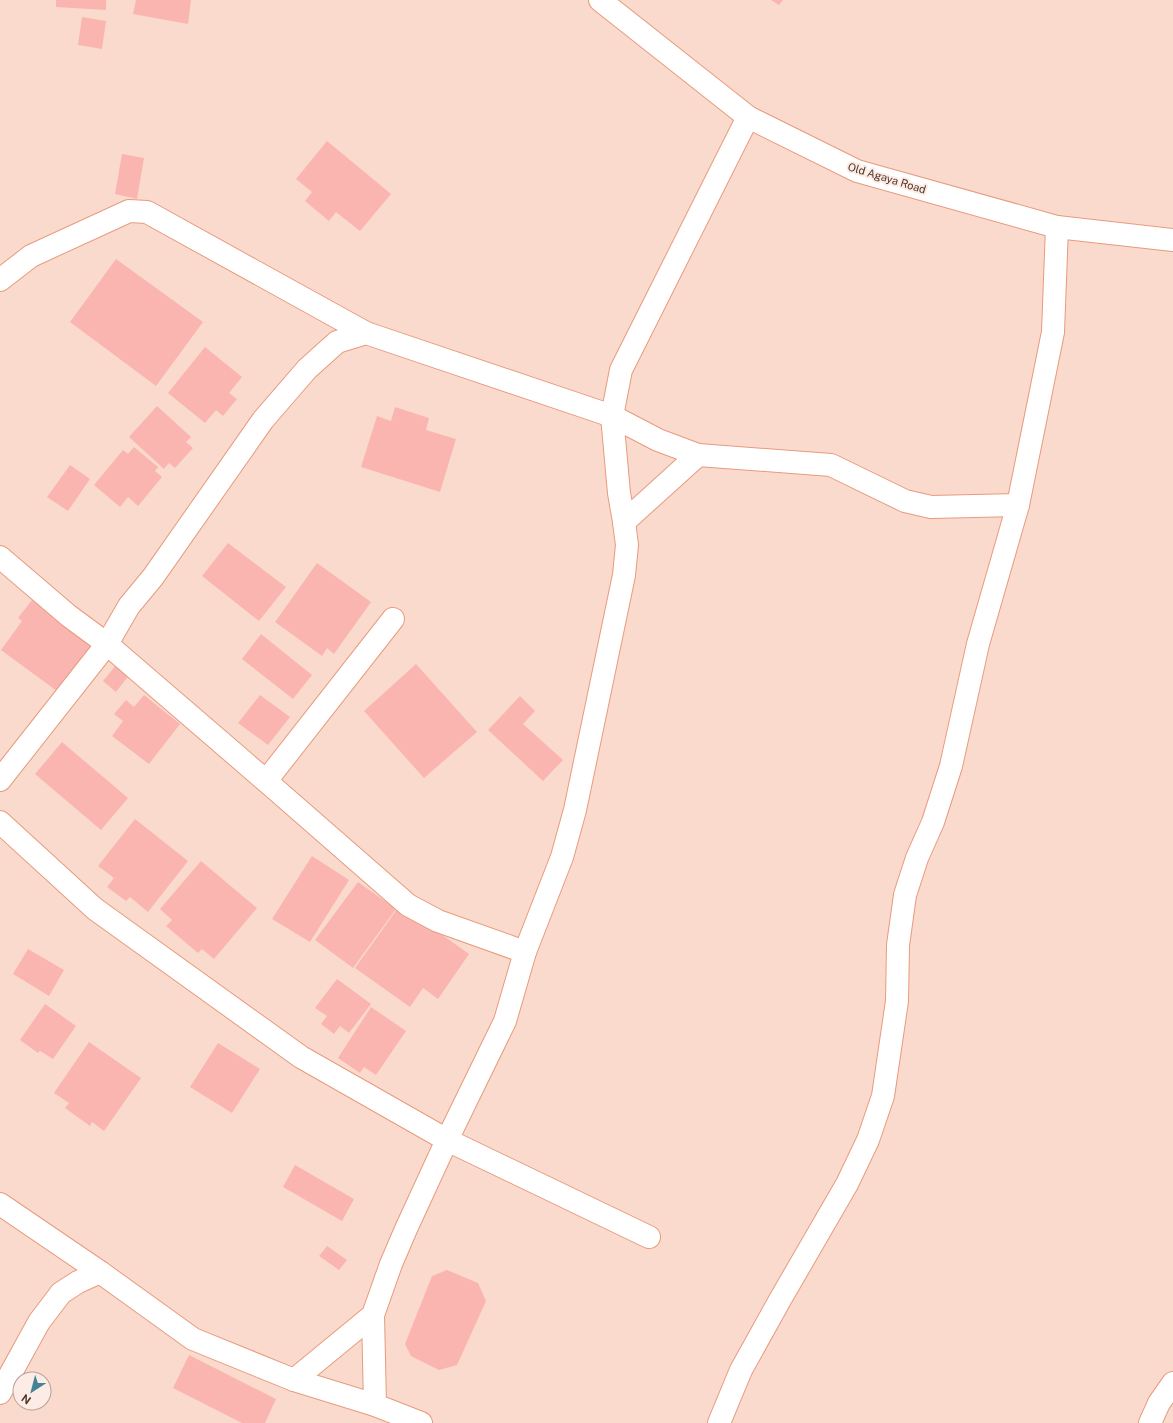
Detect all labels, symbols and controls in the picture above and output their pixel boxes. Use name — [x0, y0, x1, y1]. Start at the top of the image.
street label: Old Agaya Road — [846, 160, 928, 196]
north arrow — [12, 1371, 52, 1411]
text: N — [19, 1392, 33, 1406]

